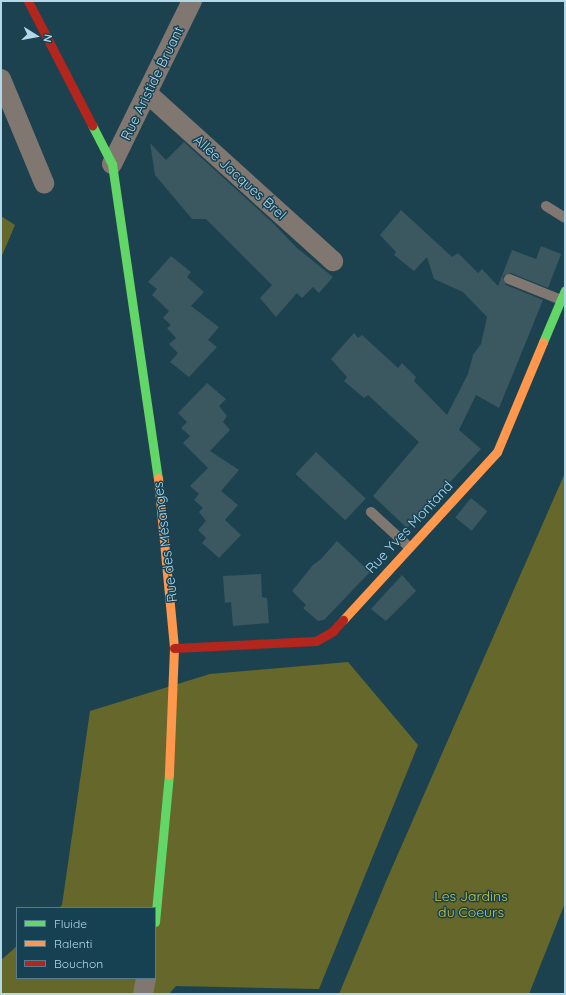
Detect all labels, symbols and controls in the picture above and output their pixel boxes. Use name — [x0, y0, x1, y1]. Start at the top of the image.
north arrow — [16, 16, 56, 56]
street label: Rue Aristide Bruant — [117, 23, 187, 143]
text: N — [40, 33, 55, 44]
street label: Allée Jacques Brel — [190, 131, 290, 223]
street label: Rue Yves Montand — [362, 477, 456, 577]
street label: Rue des Mésanges — [149, 481, 181, 603]
park label: Les Jardins du Coeurs — [434, 888, 508, 920]
legend — [16, 907, 156, 979]
text: Fluide — [54, 916, 87, 931]
text: Ralenti — [54, 936, 92, 951]
text: Bouchon — [54, 956, 103, 971]

